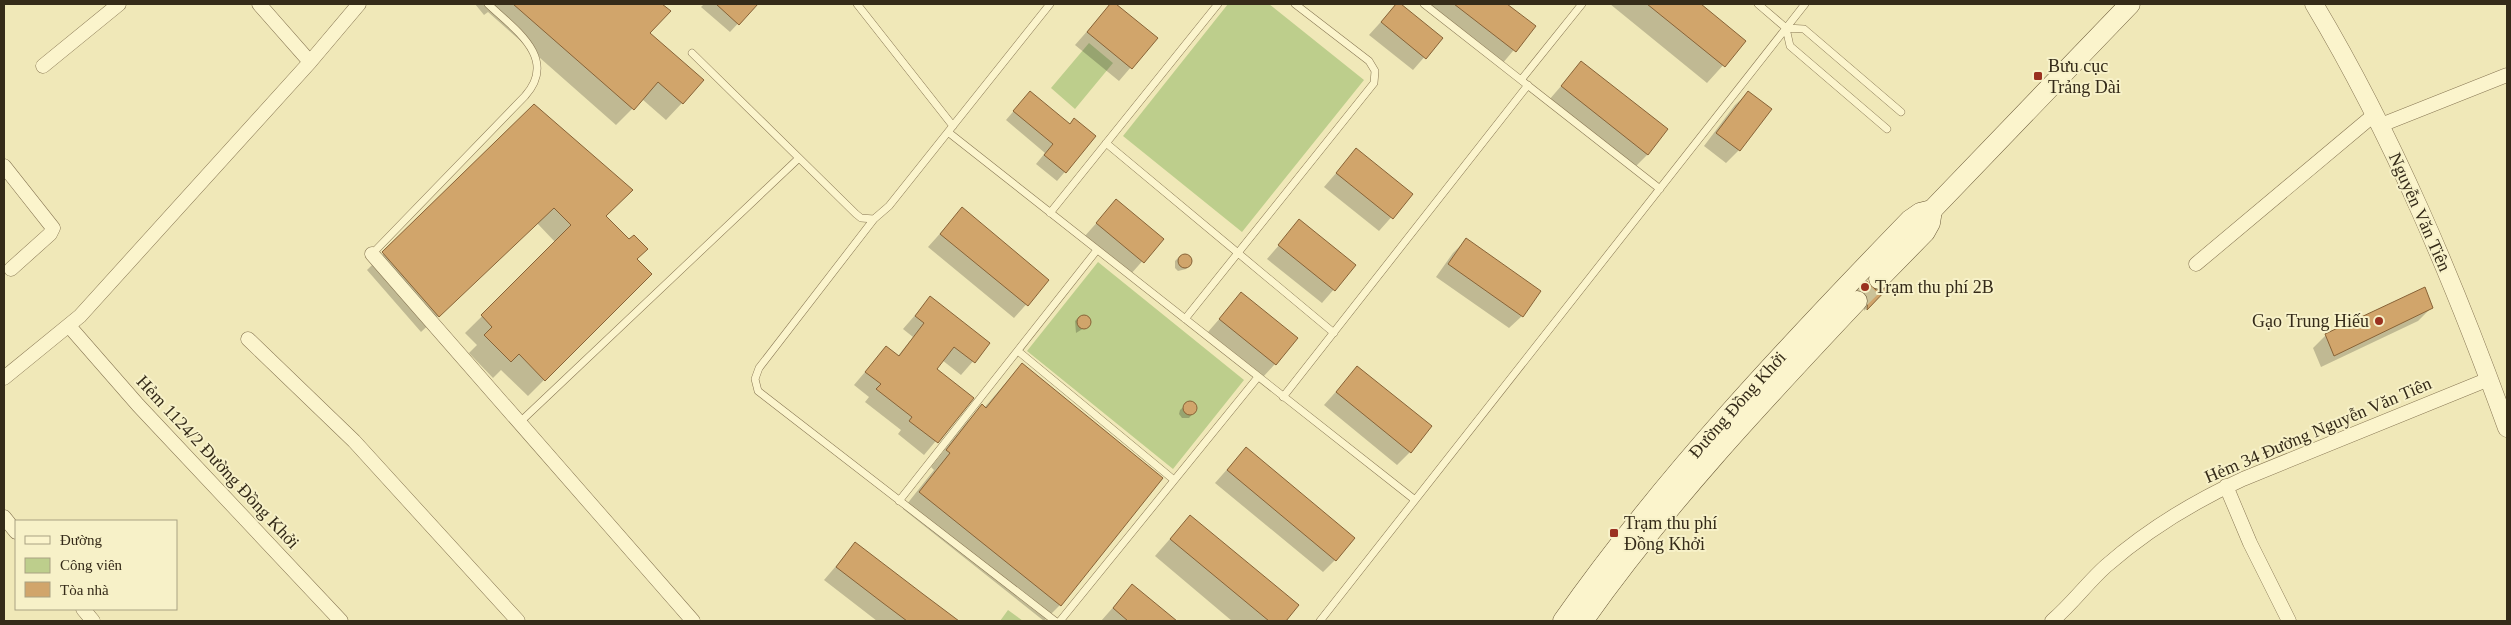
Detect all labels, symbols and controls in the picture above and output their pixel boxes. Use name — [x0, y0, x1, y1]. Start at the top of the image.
place label: Bưu cục Trảng Dài — [2048, 56, 2121, 97]
marker: Bưu cục Trảng Dài — [2032, 70, 2044, 82]
street label: Nguyễn Văn Tiên — [2385, 150, 2455, 274]
place label: Trạm thu phí 2B — [1875, 277, 1994, 297]
marker: Trạm thu phí 2B — [1859, 281, 1871, 293]
place label: Gạo Trung Hiếu — [2252, 311, 2369, 331]
marker: Gạo Trung Hiếu — [2373, 315, 2385, 327]
street label: Đường Đồng Khởi — [1685, 347, 1790, 462]
street label: Hẻm 1124/2 Đường Đồng Khởi — [133, 371, 303, 553]
street label: Hẻm 34 Đường Nguyễn Văn Tiên — [2202, 373, 2434, 487]
place label: Trạm thu phí Đồng Khởi — [1624, 513, 1717, 554]
legend — [15, 520, 178, 610]
marker: Trạm thu phí Đồng Khởi — [1608, 527, 1620, 539]
text: Đường — [60, 532, 102, 548]
text: Công viên — [60, 557, 123, 573]
text: Tòa nhà — [60, 582, 109, 598]

